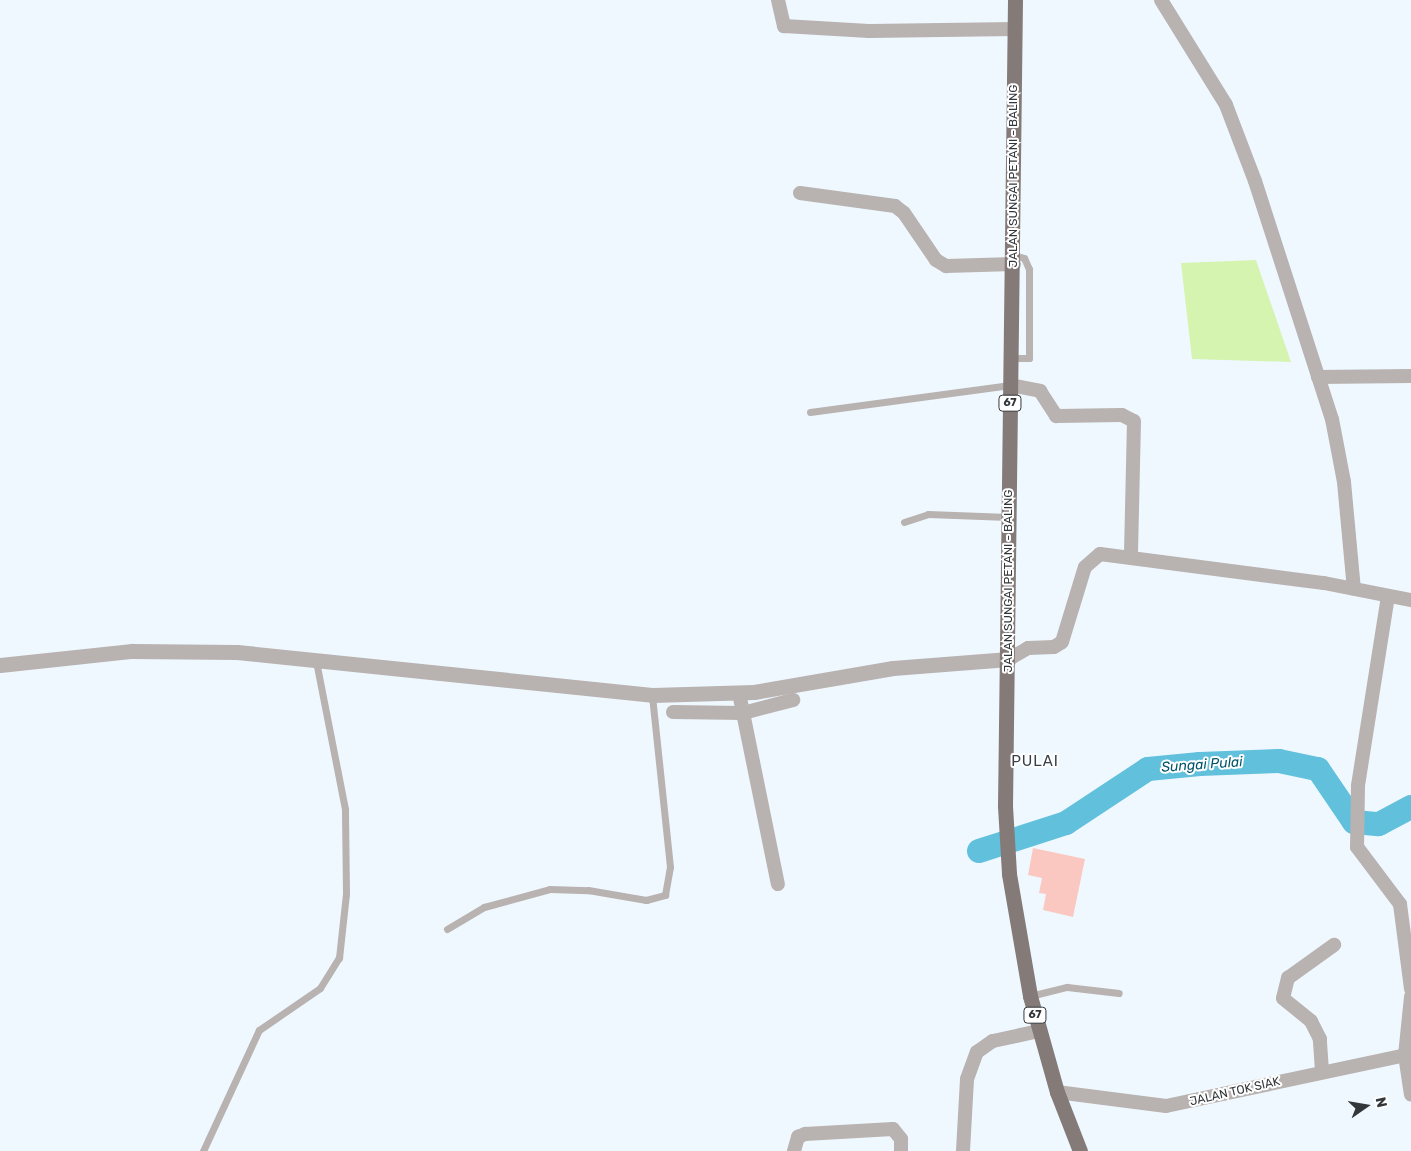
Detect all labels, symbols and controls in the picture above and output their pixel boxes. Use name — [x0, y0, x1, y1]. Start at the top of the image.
street label: JALAN SUNGAI PETANI - BALING — [1007, 85, 1021, 267]
road number: 67 — [998, 394, 1022, 412]
street label: JALAN SUNGAI PETANI - BALING — [1002, 490, 1016, 672]
district label: PULAI — [1011, 753, 1059, 771]
water label: Sungai Pulai — [1161, 754, 1243, 776]
road number: 67 — [1022, 1006, 1048, 1024]
street label: JALAN TOK SIAK — [1188, 1075, 1282, 1109]
north arrow — [1341, 1081, 1391, 1131]
text: N — [1372, 1096, 1391, 1109]

